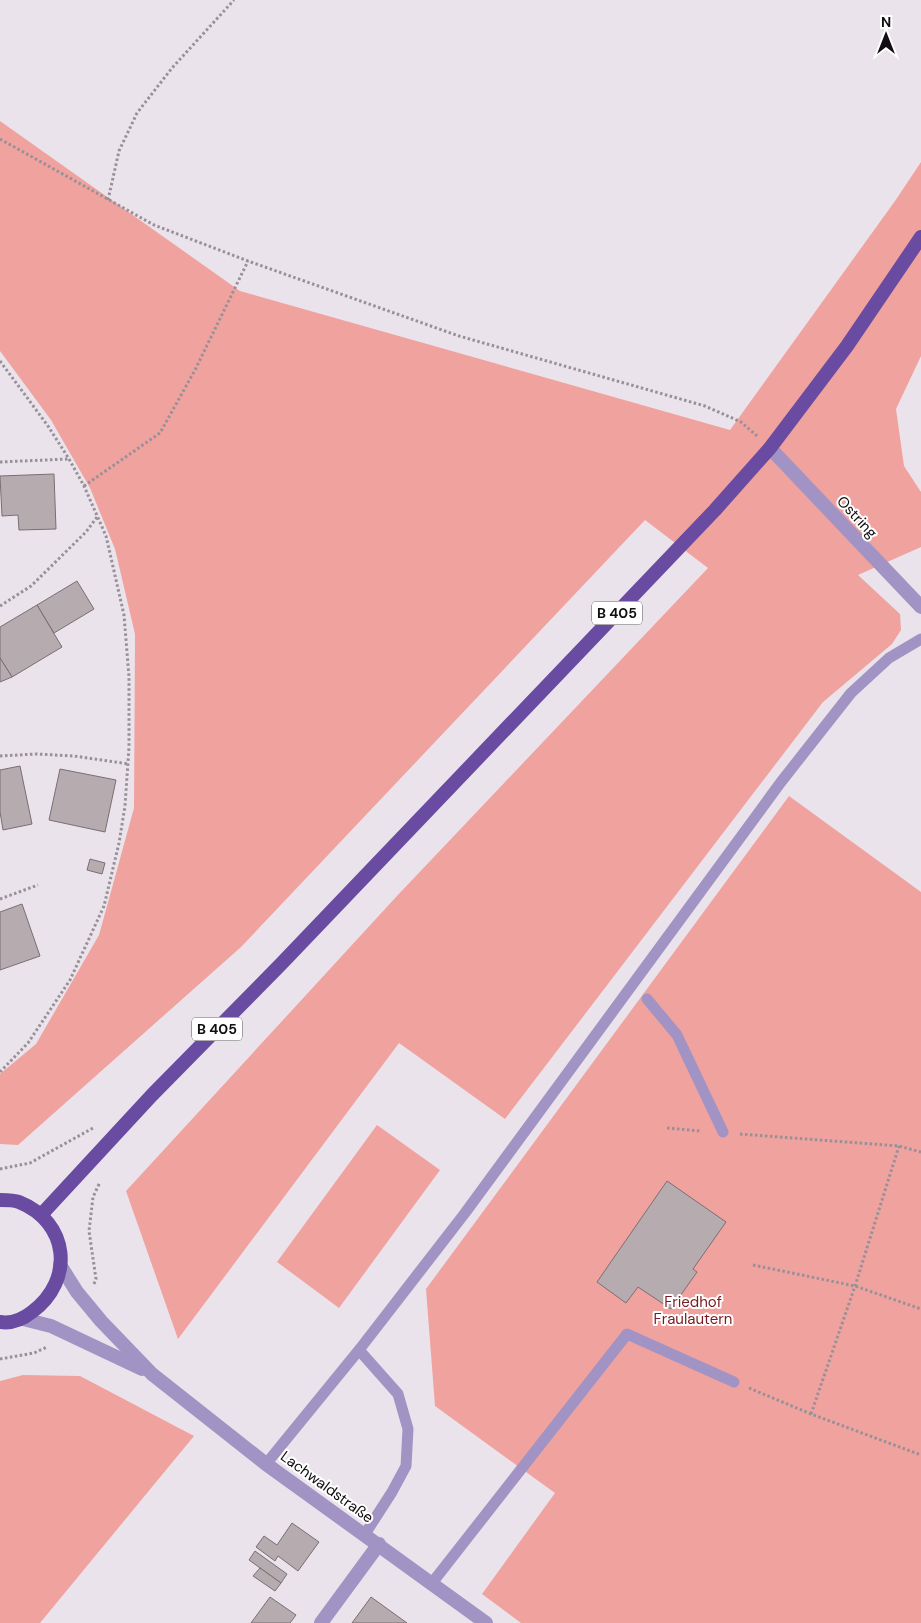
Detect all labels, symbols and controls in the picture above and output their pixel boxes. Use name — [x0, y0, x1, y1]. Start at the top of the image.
north arrow — [861, 10, 911, 60]
text: N — [881, 13, 891, 31]
street label: Ostring — [832, 492, 882, 542]
road number: B 405 — [592, 602, 642, 624]
road number: B 405 — [192, 1018, 242, 1040]
park label: Friedhof Fraulautern — [654, 1292, 732, 1329]
street label: Lachwaldstraße — [276, 1446, 378, 1528]

